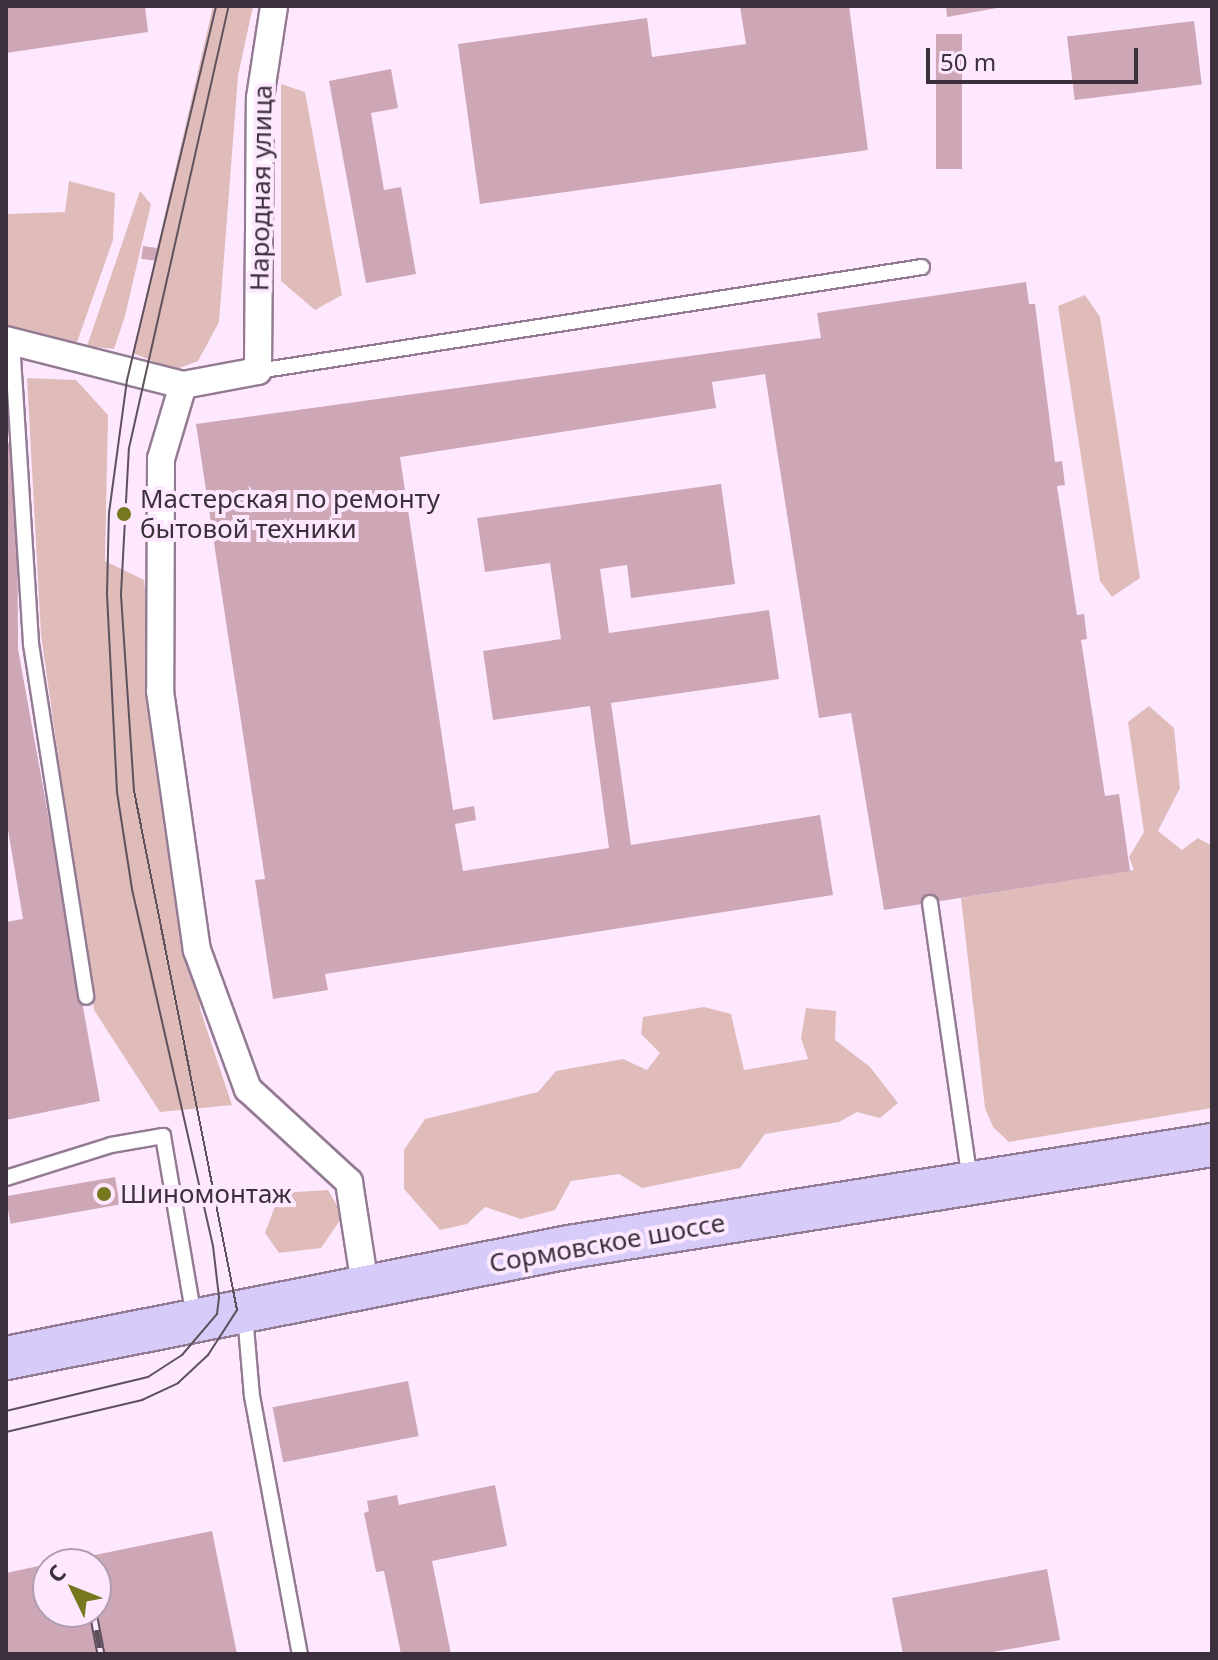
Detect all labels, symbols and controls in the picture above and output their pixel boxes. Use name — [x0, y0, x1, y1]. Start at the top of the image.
scale bar — [930, 32, 1142, 82]
text: 50 m — [940, 45, 996, 78]
street label: Народная улица — [244, 85, 278, 291]
place label: Мастерская по ремонту бытовой техники — [140, 483, 440, 544]
marker: Мастерская по ремонту бытовой техники — [115, 505, 133, 523]
place label: Шиномонтаж — [120, 1178, 292, 1210]
marker: Шиномонтаж — [95, 1185, 113, 1203]
street label: Сормовское шоссе — [487, 1207, 727, 1279]
north arrow — [32, 1548, 112, 1628]
text: С — [40, 1558, 72, 1588]

